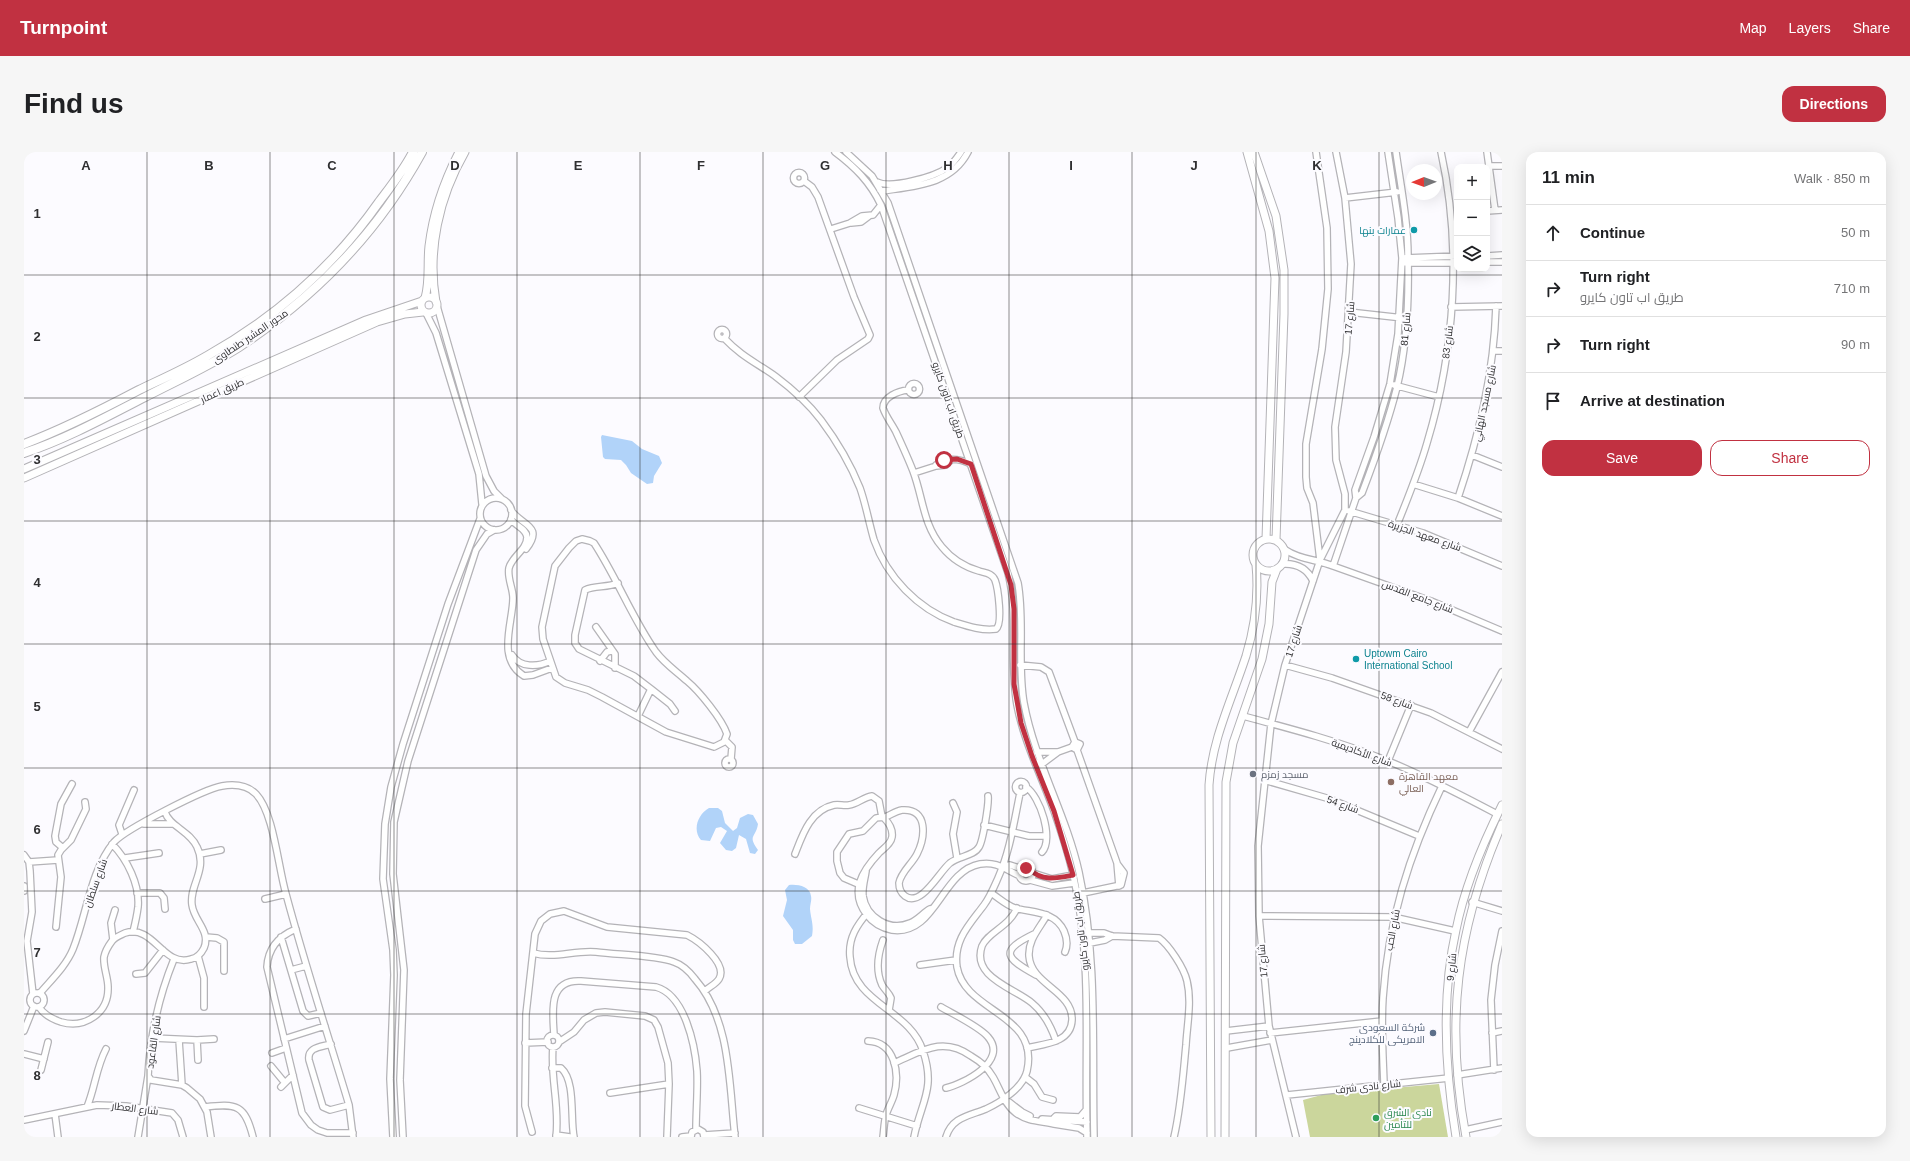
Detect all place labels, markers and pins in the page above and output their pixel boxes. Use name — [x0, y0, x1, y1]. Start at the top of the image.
place label: عمارات بنها — [1359, 225, 1406, 237]
marker: عمارات بنها — [1409, 225, 1419, 235]
place label: Uptowm Cairo International School — [1364, 648, 1452, 671]
marker: Uptowm Cairo International School — [1351, 654, 1361, 664]
marker: مسجد زمزم — [1248, 769, 1258, 779]
place label: مسجد زمزم — [1261, 769, 1309, 782]
place label: معهد القاهرة العالي — [1399, 771, 1458, 796]
marker: معهد القاهرة العالي — [1386, 777, 1396, 787]
place label: شركة السعودى الامريكى للكلادينج — [1349, 1022, 1425, 1046]
marker: شركة السعودى الامريكى للكلادينج — [1428, 1028, 1438, 1038]
place label: نادى الشرق للتأمين — [1384, 1107, 1432, 1131]
marker: نادى الشرق للتأمين — [1371, 1113, 1381, 1123]

